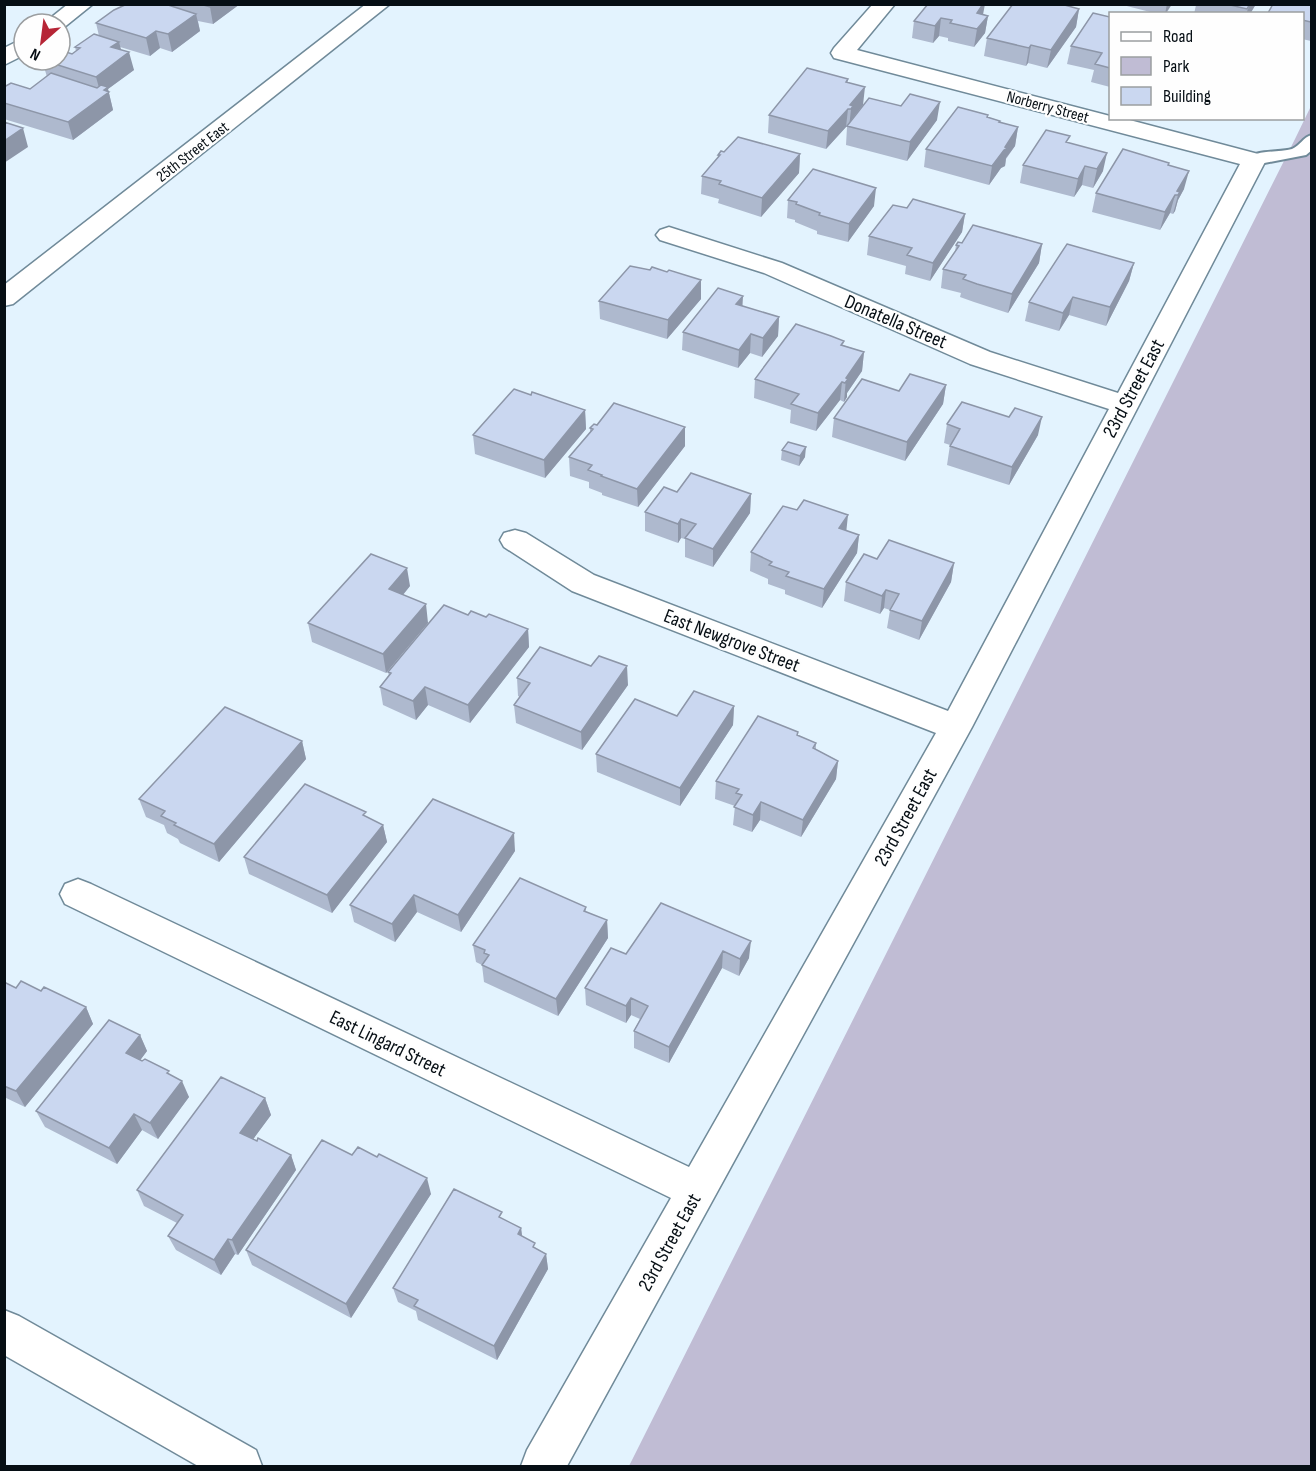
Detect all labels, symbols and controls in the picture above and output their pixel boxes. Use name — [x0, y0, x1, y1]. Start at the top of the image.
north arrow — [12, 12, 72, 72]
legend — [1109, 12, 1304, 120]
text: Road — [1163, 26, 1193, 47]
text: N — [27, 44, 44, 64]
text: Park — [1163, 56, 1189, 77]
text: Building — [1163, 86, 1211, 107]
street label: Norberry Street — [1004, 87, 1091, 128]
street label: 25th Street East — [153, 118, 233, 186]
street label: Donatella Street — [841, 290, 950, 354]
street label: 23rd Street East — [1098, 335, 1170, 442]
street label: East Newgrove Street — [660, 604, 803, 678]
street label: 23rd Street East — [869, 764, 943, 870]
street label: East Lingard Street — [326, 1005, 450, 1082]
street label: 23rd Street East — [633, 1189, 707, 1295]

